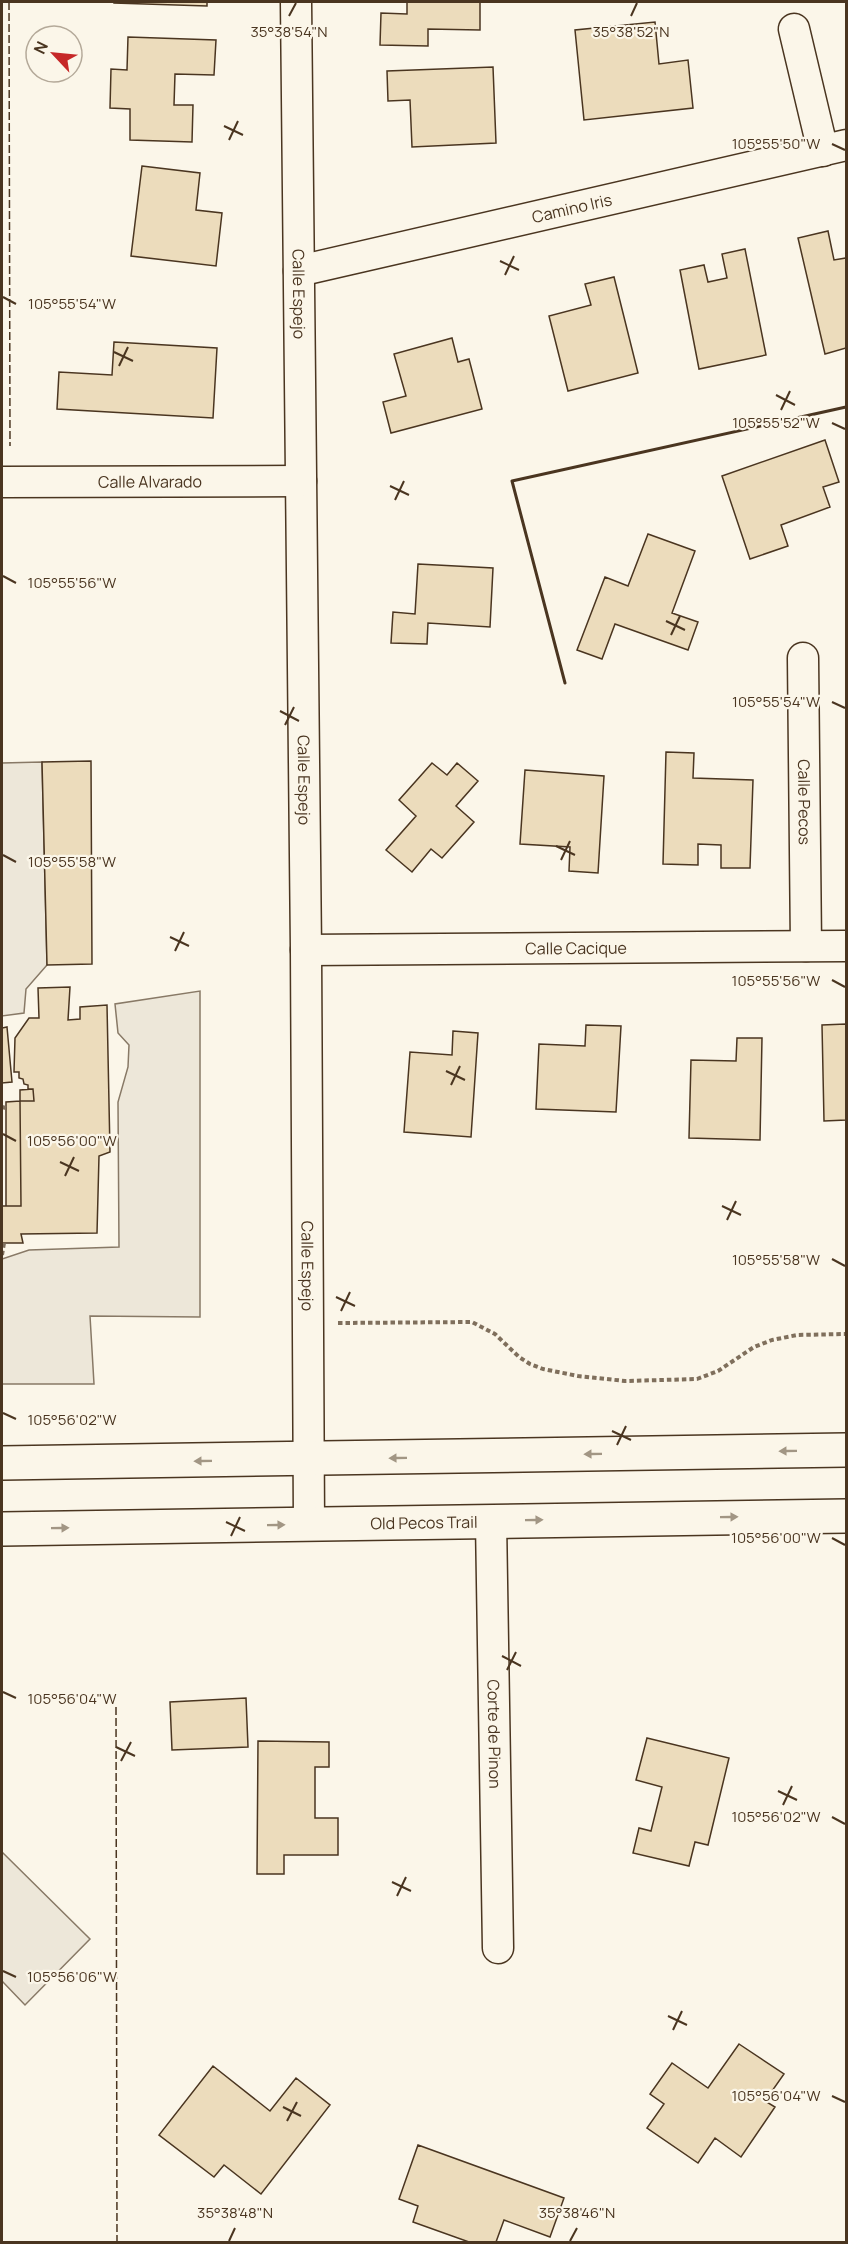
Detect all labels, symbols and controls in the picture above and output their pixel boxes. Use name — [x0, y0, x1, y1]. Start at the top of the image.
text: 35°38'54"N — [250, 21, 328, 42]
text: 35°38'52"N — [593, 21, 669, 42]
north arrow — [24, 24, 84, 84]
text: N — [28, 37, 53, 57]
text: 105°55'50"W — [732, 133, 820, 154]
street label: Camino Iris — [530, 188, 614, 228]
street label: Calle Espejo — [288, 249, 311, 339]
text: 105°55'54"W — [28, 293, 116, 314]
text: 105°55'52"W — [732, 412, 820, 433]
street label: Calle Alvarado — [98, 470, 202, 493]
text: 105°55'56"W — [28, 572, 116, 593]
text: 105°55'54"W — [732, 691, 820, 712]
street label: Calle Espejo — [293, 735, 316, 825]
street label: Calle Pecos — [793, 759, 816, 845]
text: 105°55'58"W — [28, 851, 116, 872]
street label: Calle Cacique — [525, 937, 627, 959]
text: 105°55'56"W — [732, 970, 820, 991]
text: 105°56'00"W — [27, 1130, 117, 1151]
street label: Calle Espejo — [296, 1221, 319, 1311]
text: 105°55'58"W — [732, 1249, 820, 1270]
text: 105°56'02"W — [27, 1409, 117, 1430]
one-way arrow — [779, 1446, 798, 1456]
one-way arrow — [584, 1450, 603, 1459]
one-way arrow — [389, 1453, 408, 1463]
one-way arrow — [194, 1456, 213, 1466]
street label: Old Pecos Trail — [370, 1511, 478, 1534]
one-way arrow — [719, 1513, 738, 1522]
one-way arrow — [524, 1515, 543, 1525]
one-way arrow — [266, 1520, 285, 1530]
one-way arrow — [50, 1523, 69, 1533]
text: 105°56'00"W — [731, 1527, 821, 1548]
street label: Corte de Pinon — [483, 1679, 506, 1789]
text: 105°56'04"W — [27, 1688, 117, 1709]
text: 105°56'02"W — [731, 1806, 821, 1827]
text: 105°56'06"W — [27, 1966, 117, 1987]
text: 105°56'04"W — [731, 2085, 821, 2106]
text: 35°38'48"N — [197, 2202, 273, 2223]
text: 35°38'46"N — [539, 2202, 615, 2223]

